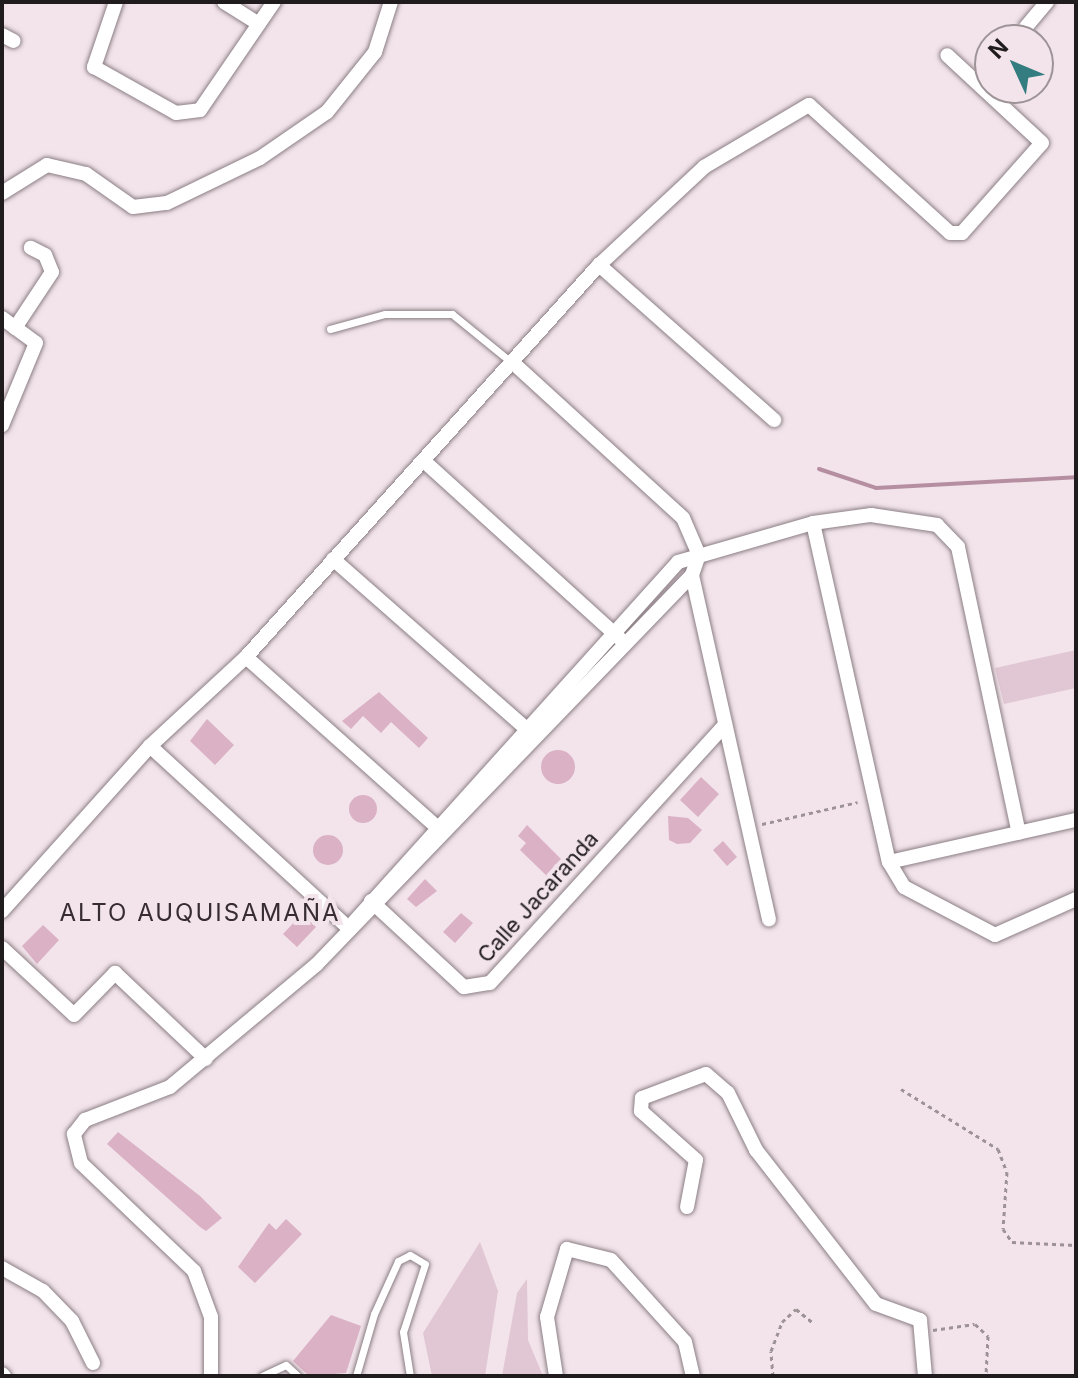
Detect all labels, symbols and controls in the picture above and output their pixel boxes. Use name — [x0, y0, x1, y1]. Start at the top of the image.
north arrow — [974, 24, 1054, 104]
text: N — [983, 34, 1013, 64]
street label: Calle Jacaranda — [472, 826, 604, 968]
district label: ALTO AUQUISAMAÑA — [59, 899, 341, 927]

